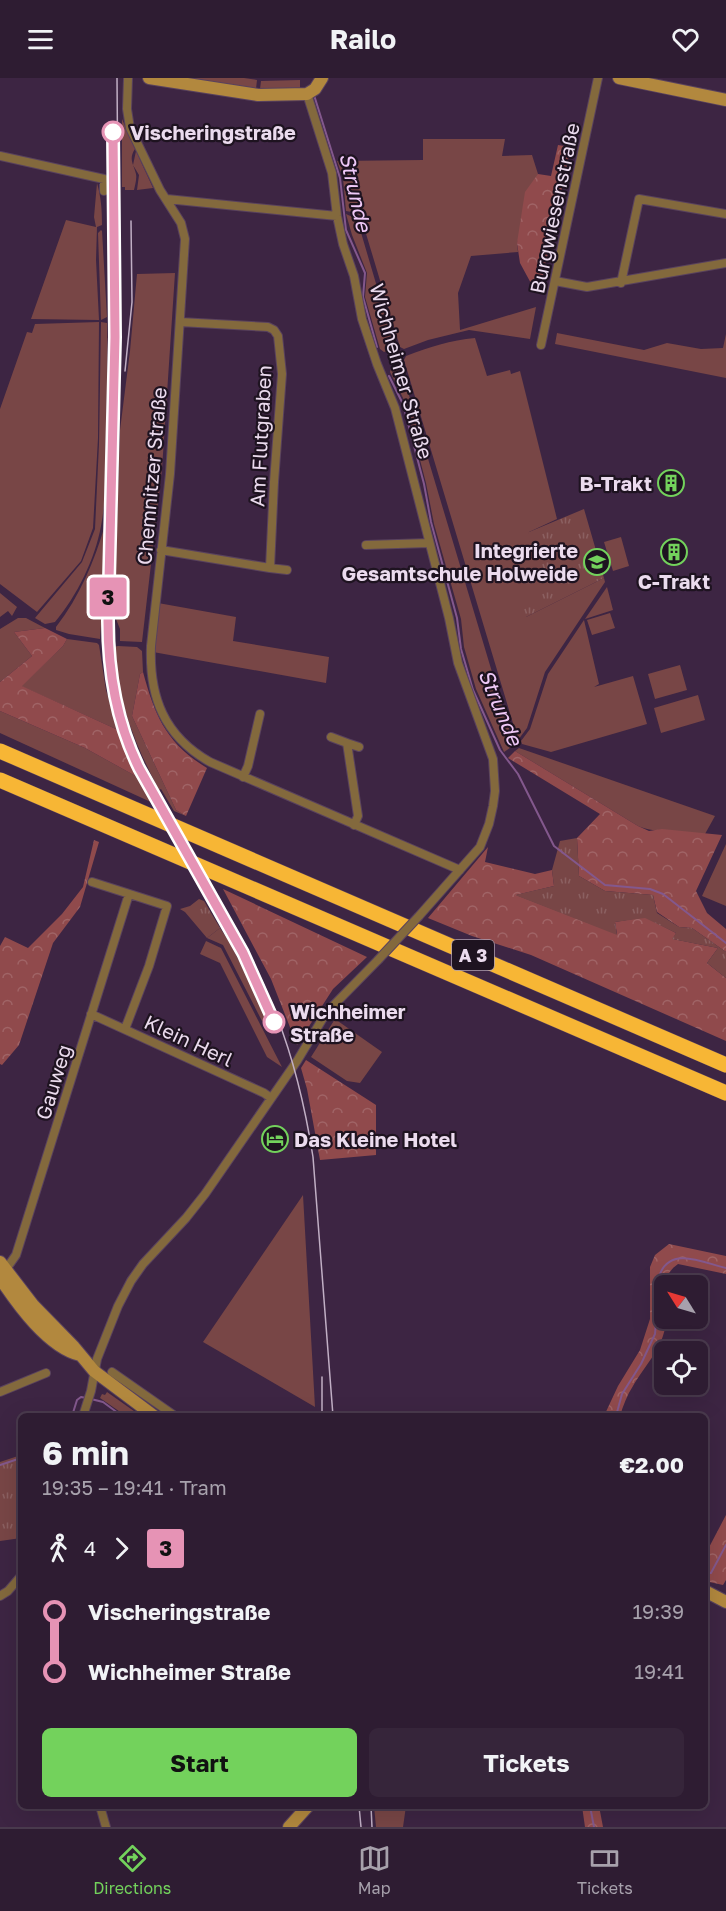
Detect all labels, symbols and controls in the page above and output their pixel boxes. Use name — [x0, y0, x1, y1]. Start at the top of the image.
icon: menu — [24, 23, 57, 56]
text: Railo — [330, 23, 396, 55]
icon: heart — [669, 23, 702, 56]
place label: Vischeringstraße — [130, 120, 296, 144]
marker: Vischeringstraße — [102, 121, 124, 143]
street label: Burgwiesenstraße — [524, 121, 584, 295]
water label: Strunde — [334, 150, 378, 236]
street label: Wichheimer Straße — [365, 280, 439, 462]
street label: Am Flutgraben — [244, 365, 276, 507]
street label: Chemnitzer Straße — [131, 386, 171, 566]
building icon: B-Trakt — [656, 468, 686, 498]
place label: B-Trakt — [580, 471, 652, 495]
building icon: C-Trakt — [659, 537, 689, 567]
place label: Integrierte Gesamtschule Holweide — [342, 538, 578, 585]
school or university icon: Integrierte Gesamtschule Holweide — [582, 547, 612, 577]
place label: C-Trakt — [638, 569, 710, 593]
line badge: 3 — [88, 578, 128, 616]
text: 3 — [102, 584, 114, 610]
water label: Strunde — [473, 665, 529, 751]
road number: A 3 — [452, 940, 494, 970]
place label: Wichheimer Straße — [290, 999, 406, 1046]
street label: Klein Herl — [141, 1009, 237, 1071]
marker: Wichheimer Straße — [263, 1011, 285, 1033]
street label: Gauweg — [30, 1041, 76, 1123]
hotel icon: Das Kleine Hotel — [260, 1124, 290, 1154]
place label: Das Kleine Hotel — [294, 1127, 457, 1151]
north arrow — [654, 1275, 708, 1329]
map controls — [654, 1275, 708, 1395]
button: locate — [654, 1341, 708, 1395]
text: 6 min — [42, 1433, 129, 1472]
text: €2.00 — [619, 1451, 684, 1478]
text: 19:35 – 19:41 · Tram — [42, 1475, 227, 1499]
icon: walk — [42, 1532, 75, 1565]
icon: forward — [105, 1532, 138, 1565]
text: 3 — [159, 1535, 172, 1561]
text: 4 — [84, 1536, 96, 1560]
text: Vischeringstraße — [88, 1598, 270, 1625]
text: 19:39 — [632, 1599, 684, 1623]
text: Wichheimer Straße — [88, 1658, 291, 1685]
text: 19:41 — [634, 1659, 684, 1683]
button: Start — [42, 1728, 357, 1797]
button: Tickets — [369, 1728, 684, 1797]
tab: Directions — [93, 1842, 171, 1898]
tab: Map — [358, 1842, 391, 1898]
tab: Tickets — [577, 1842, 633, 1898]

